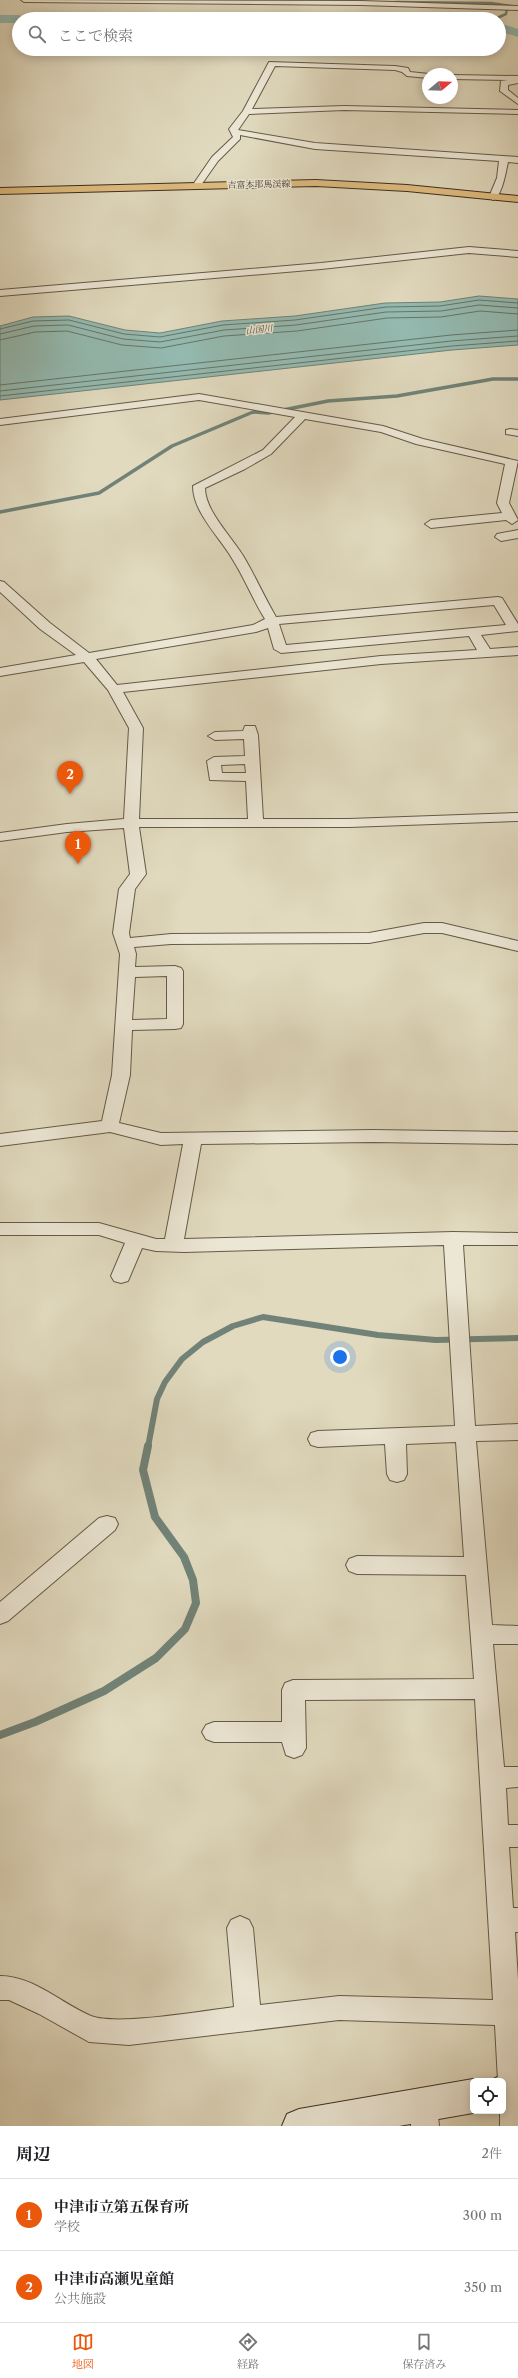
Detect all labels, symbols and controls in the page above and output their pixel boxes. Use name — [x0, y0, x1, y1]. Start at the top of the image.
search box — [12, 12, 506, 56]
icon: search — [26, 23, 48, 45]
text: ここで検索 — [58, 26, 133, 45]
north arrow — [422, 68, 458, 104]
street label: 吉富本耶馬渓線 — [227, 178, 291, 190]
water label: 山国川 — [245, 322, 274, 336]
pin: 2 — [57, 761, 83, 794]
pin: 1 — [65, 831, 91, 864]
your location — [330, 1347, 350, 1367]
map controls — [470, 2078, 506, 2114]
button: locate — [470, 2078, 506, 2114]
text: 周辺 — [16, 2144, 50, 2164]
text: 2件 — [482, 2145, 502, 2161]
text: 中津市立第五保育所 — [54, 2197, 189, 2216]
text: 1 — [26, 2207, 32, 2223]
text: 300 m — [463, 2207, 502, 2223]
text: 学校 — [54, 2218, 80, 2234]
text: 中津市高瀬児童館 — [54, 2269, 174, 2288]
text: 2 — [25, 2279, 33, 2295]
text: 350 m — [464, 2279, 502, 2295]
text: 公共施設 — [54, 2290, 106, 2306]
tab: 地図 — [72, 2331, 94, 2371]
tab: 経路 — [237, 2331, 259, 2371]
tab: 保存済み — [402, 2331, 446, 2371]

